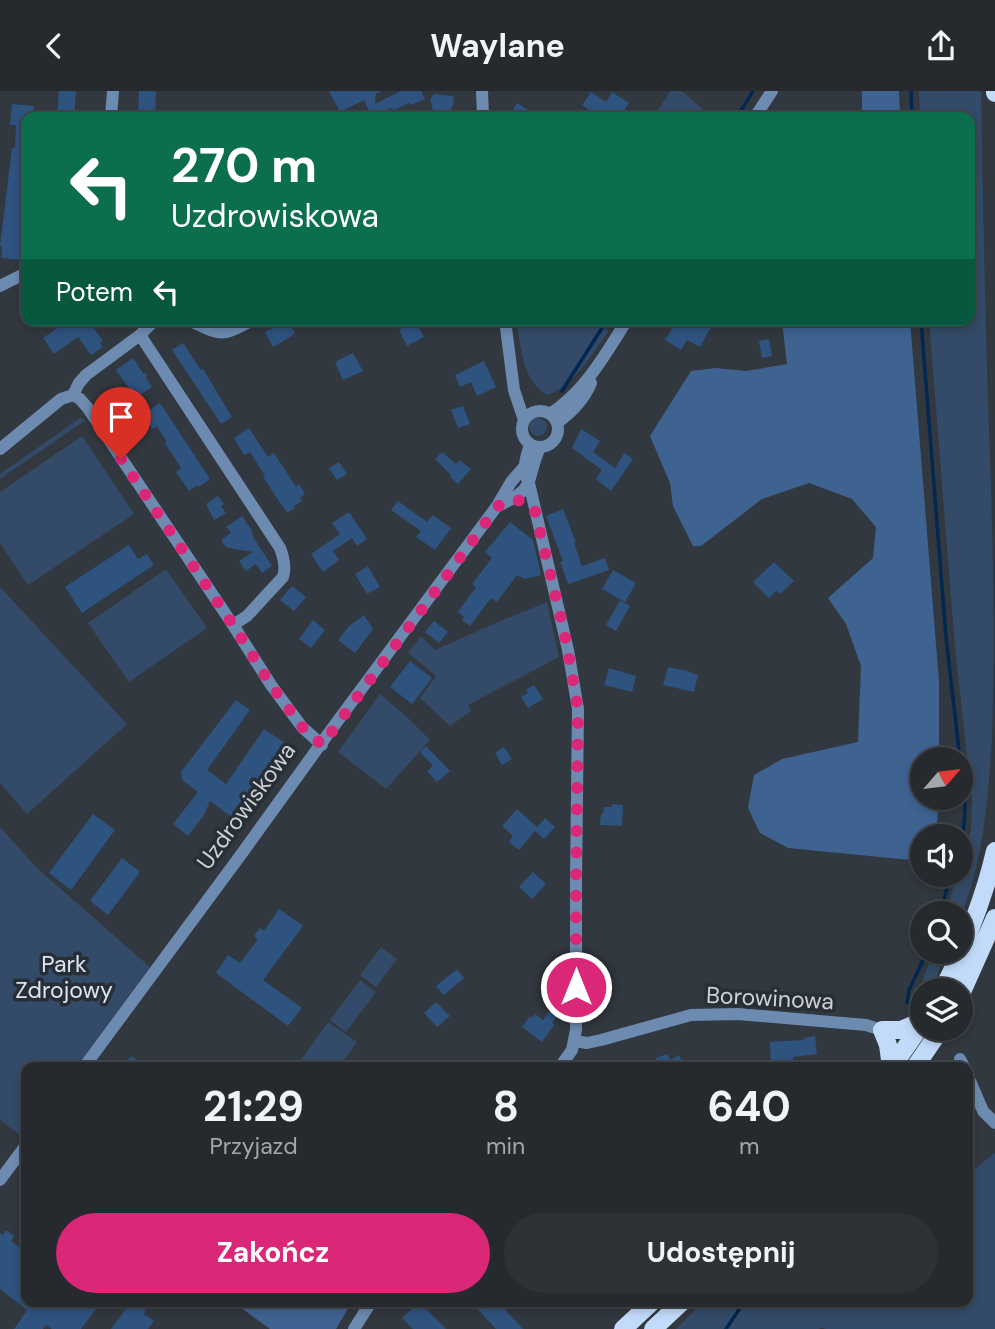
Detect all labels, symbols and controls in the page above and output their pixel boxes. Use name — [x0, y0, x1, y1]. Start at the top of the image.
text: Waylane — [430, 25, 565, 67]
icon: back — [35, 27, 73, 65]
icon: share — [922, 27, 960, 65]
text: 270 m — [171, 133, 317, 197]
icon: left — [56, 140, 147, 231]
text: Uzdrowiskowa — [171, 195, 379, 237]
icon: left — [147, 273, 185, 311]
text: Potem — [56, 275, 133, 309]
pin — [91, 387, 151, 459]
icon: arrive — [102, 398, 140, 436]
street label: Uzdrowiskowa — [190, 737, 302, 875]
north arrow — [910, 747, 973, 810]
map controls — [910, 747, 973, 1041]
button: sound — [910, 824, 973, 887]
button: search — [910, 901, 973, 964]
park label: Park Zdrojowy — [15, 949, 113, 1005]
position arrow — [539, 950, 613, 1024]
button: layers — [910, 978, 973, 1041]
street label: Borowinowa — [705, 980, 835, 1016]
text: 21:29 — [203, 1079, 304, 1134]
text: 8 — [492, 1079, 519, 1134]
text: 640 — [707, 1079, 791, 1134]
text: Przyjazd — [209, 1131, 298, 1161]
text: min — [486, 1131, 525, 1161]
text: m — [739, 1131, 759, 1161]
button: Zakończ — [56, 1213, 490, 1293]
button: Udostępnij — [504, 1213, 938, 1293]

